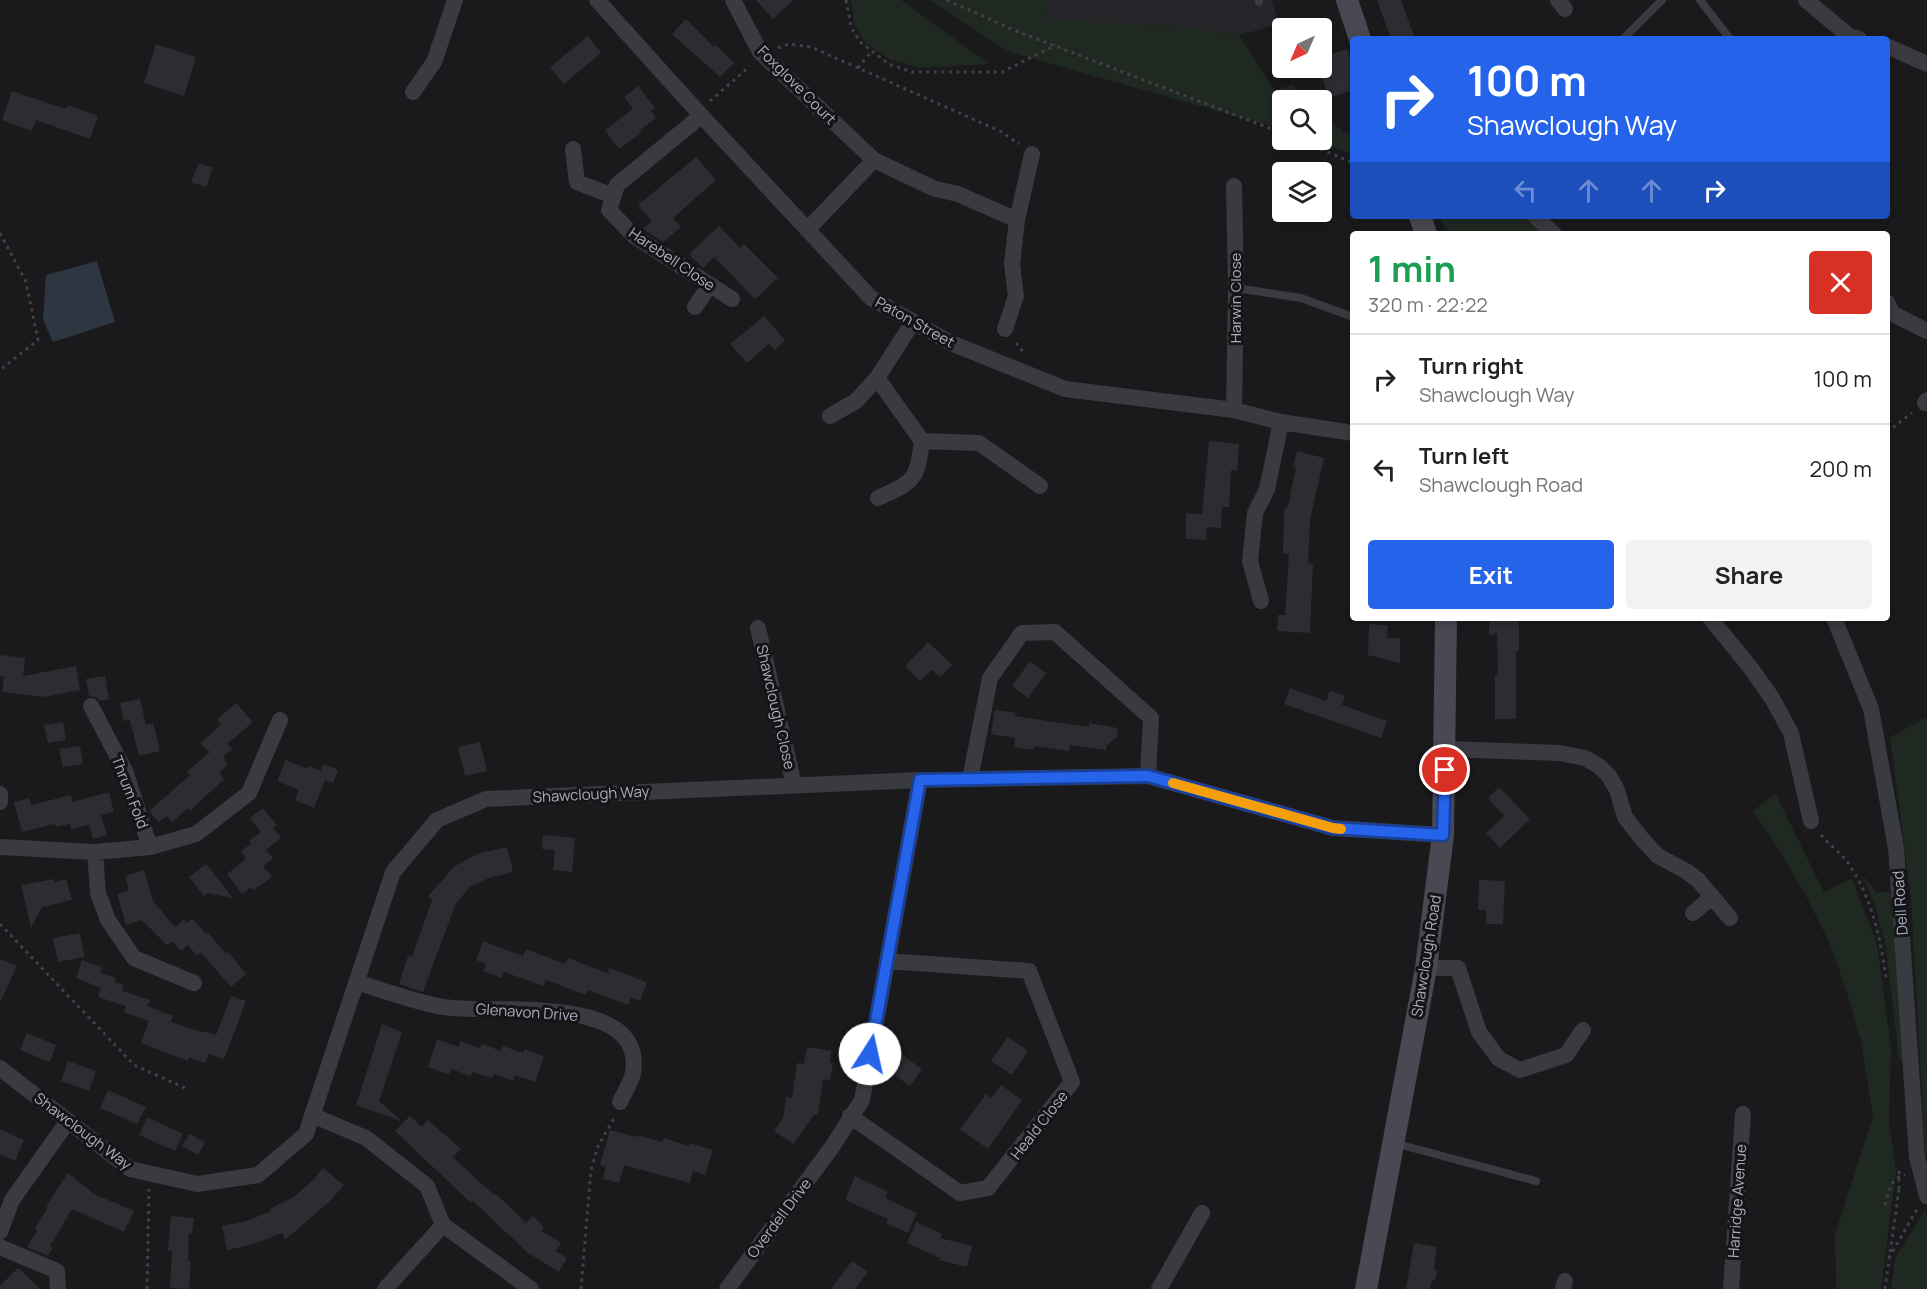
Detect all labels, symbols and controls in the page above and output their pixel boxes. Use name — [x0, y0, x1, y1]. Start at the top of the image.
north arrow — [1272, 18, 1332, 78]
map controls — [1272, 18, 1332, 222]
street label: Foxglove Court — [753, 41, 841, 129]
text: 100 m — [1467, 51, 1587, 109]
icon: right — [1368, 60, 1446, 138]
button: search — [1272, 90, 1332, 150]
text: Shawclough Way — [1467, 106, 1677, 143]
button: layers — [1272, 162, 1332, 222]
icon: left — [1509, 174, 1542, 207]
icon: ahead — [1572, 174, 1605, 207]
icon: ahead — [1635, 174, 1668, 207]
icon: right — [1698, 174, 1731, 207]
street label: Harebell Close — [625, 222, 719, 296]
text: 1 min — [1368, 244, 1456, 293]
button: close — [1809, 251, 1872, 314]
street label: Harwin Close — [1225, 252, 1246, 343]
text: 320 m · 22:22 — [1368, 291, 1488, 318]
street label: Paton Street — [872, 292, 958, 352]
text: Turn right — [1419, 351, 1524, 381]
icon: right — [1368, 363, 1401, 396]
text: 100 m — [1814, 364, 1872, 394]
text: Shawclough Way — [1419, 381, 1575, 408]
text: Turn left — [1419, 441, 1509, 471]
icon: left — [1368, 453, 1401, 486]
text: 200 m — [1810, 454, 1872, 484]
text: Shawclough Road — [1419, 471, 1583, 498]
button: Exit — [1368, 540, 1614, 609]
button: Share — [1626, 540, 1872, 609]
street label: Shawclough Close — [751, 643, 801, 772]
pin — [1419, 744, 1470, 795]
street label: Thrum Fold — [106, 753, 154, 831]
icon: arrive — [1428, 753, 1461, 786]
street label: Shawclough Way — [532, 780, 650, 808]
street label: Dell Road — [1887, 870, 1913, 936]
street label: Shawclough Road — [1406, 894, 1446, 1018]
street label: Glenavon Drive — [475, 998, 579, 1026]
position arrow — [838, 1022, 902, 1086]
street label: Heald Close — [1005, 1086, 1073, 1164]
street label: Shawclough Way — [30, 1087, 136, 1175]
street label: Harridge Avenue — [1723, 1143, 1751, 1259]
street label: Overdell Drive — [742, 1174, 816, 1262]

